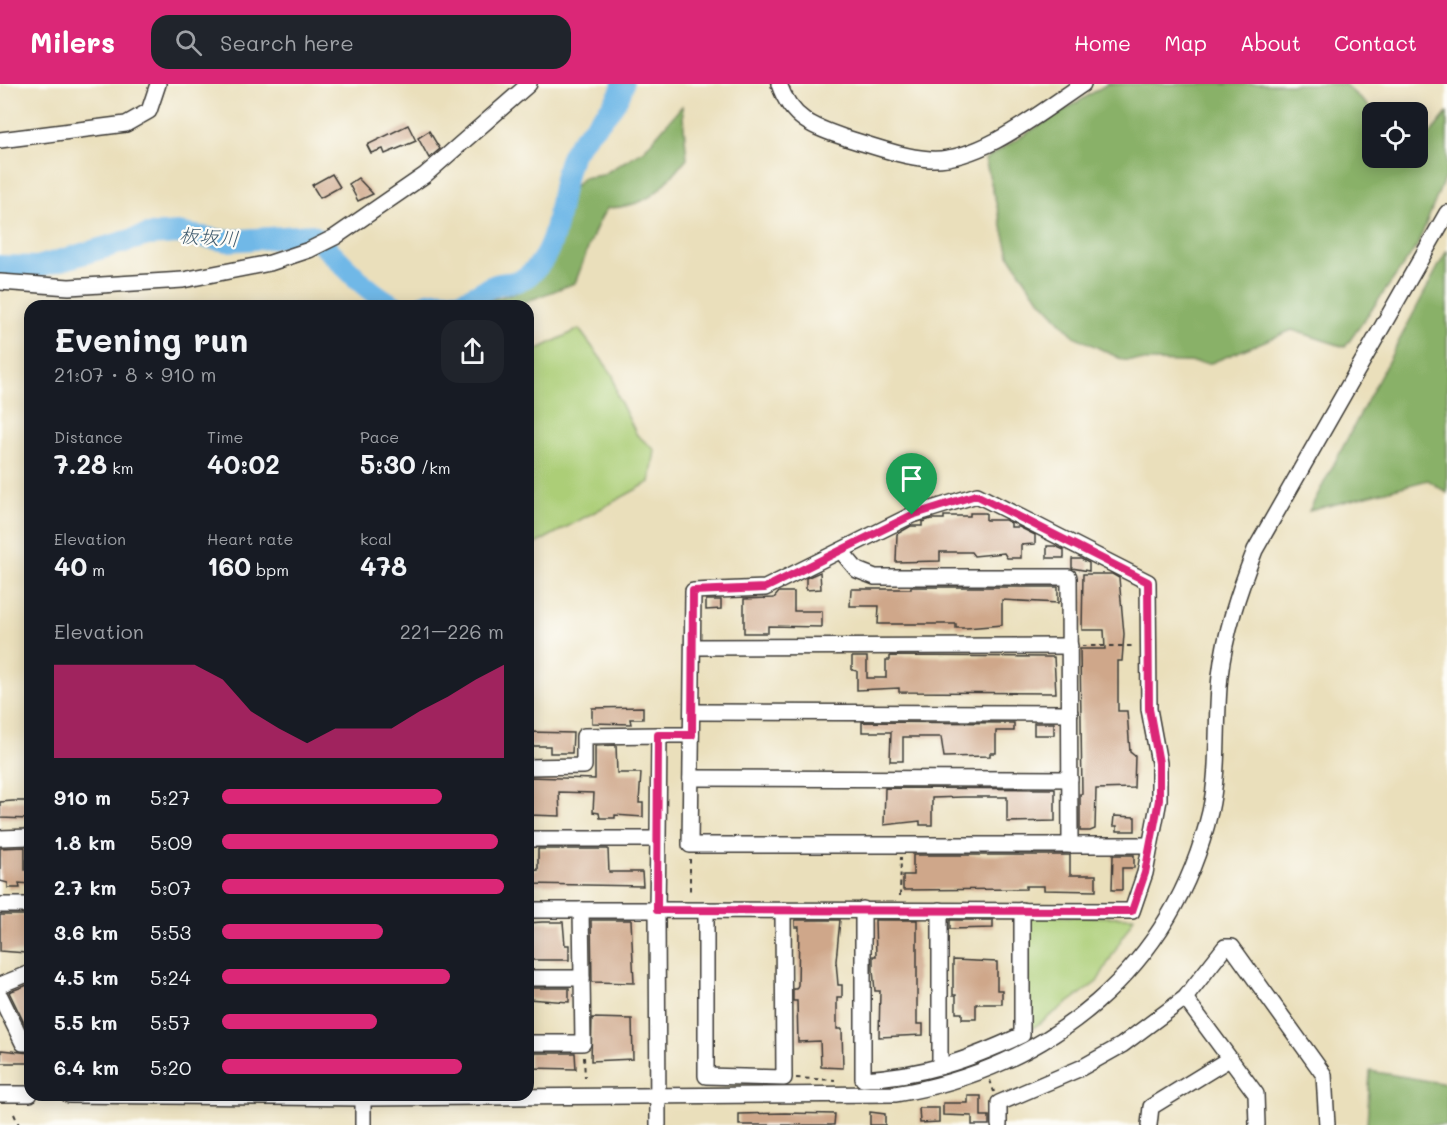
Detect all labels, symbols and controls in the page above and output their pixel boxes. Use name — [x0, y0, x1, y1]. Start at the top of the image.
search box — [151, 15, 571, 69]
text: Milers — [30, 24, 115, 60]
icon: search — [172, 26, 205, 59]
text: Search here — [220, 28, 354, 57]
text: Home — [1074, 29, 1131, 56]
text: Map — [1164, 29, 1207, 56]
text: About — [1240, 29, 1301, 56]
text: Contact — [1334, 29, 1417, 56]
map controls — [1362, 102, 1428, 168]
button: locate — [1362, 102, 1428, 168]
water label: 板坂川 — [178, 221, 240, 251]
text: Evening run — [54, 317, 248, 360]
button: share — [441, 320, 504, 383]
text: 21:07 · 8 × 910 m — [54, 361, 216, 387]
text: Distance — [54, 426, 123, 447]
text: Time — [207, 426, 243, 447]
text: Pace — [360, 426, 399, 447]
text: 7.28 — [54, 447, 107, 481]
text: 40:02 — [207, 447, 280, 481]
text: 5:30 — [360, 447, 416, 481]
pin — [886, 453, 937, 515]
text: km — [107, 457, 134, 478]
text: /km — [416, 457, 451, 478]
icon: arrive — [895, 462, 928, 495]
text: Elevation — [54, 528, 126, 549]
text: Heart rate — [207, 528, 293, 549]
text: kcal — [360, 528, 392, 549]
text: 40 — [54, 549, 87, 583]
text: 160 — [207, 549, 251, 583]
text: 478 — [360, 549, 407, 583]
text: m — [87, 559, 105, 580]
text: bpm — [251, 559, 289, 580]
text: Elevation — [54, 618, 144, 644]
text: 221–226 m — [400, 618, 504, 644]
text: 910 m — [54, 784, 111, 810]
text: 5:27 — [150, 784, 190, 810]
text: 1.8 km — [54, 829, 115, 855]
text: 5:09 — [150, 829, 192, 855]
text: 2.7 km — [54, 874, 116, 900]
text: 5:07 — [150, 874, 191, 900]
text: 3.6 km — [54, 919, 118, 945]
text: 5:53 — [150, 919, 191, 945]
text: 4.5 km — [54, 964, 118, 990]
text: 5:24 — [150, 964, 191, 990]
text: 5.5 km — [54, 1009, 117, 1035]
text: 5:57 — [150, 1009, 191, 1035]
text: 6.4 km — [54, 1054, 119, 1080]
text: 5:20 — [150, 1054, 191, 1080]

